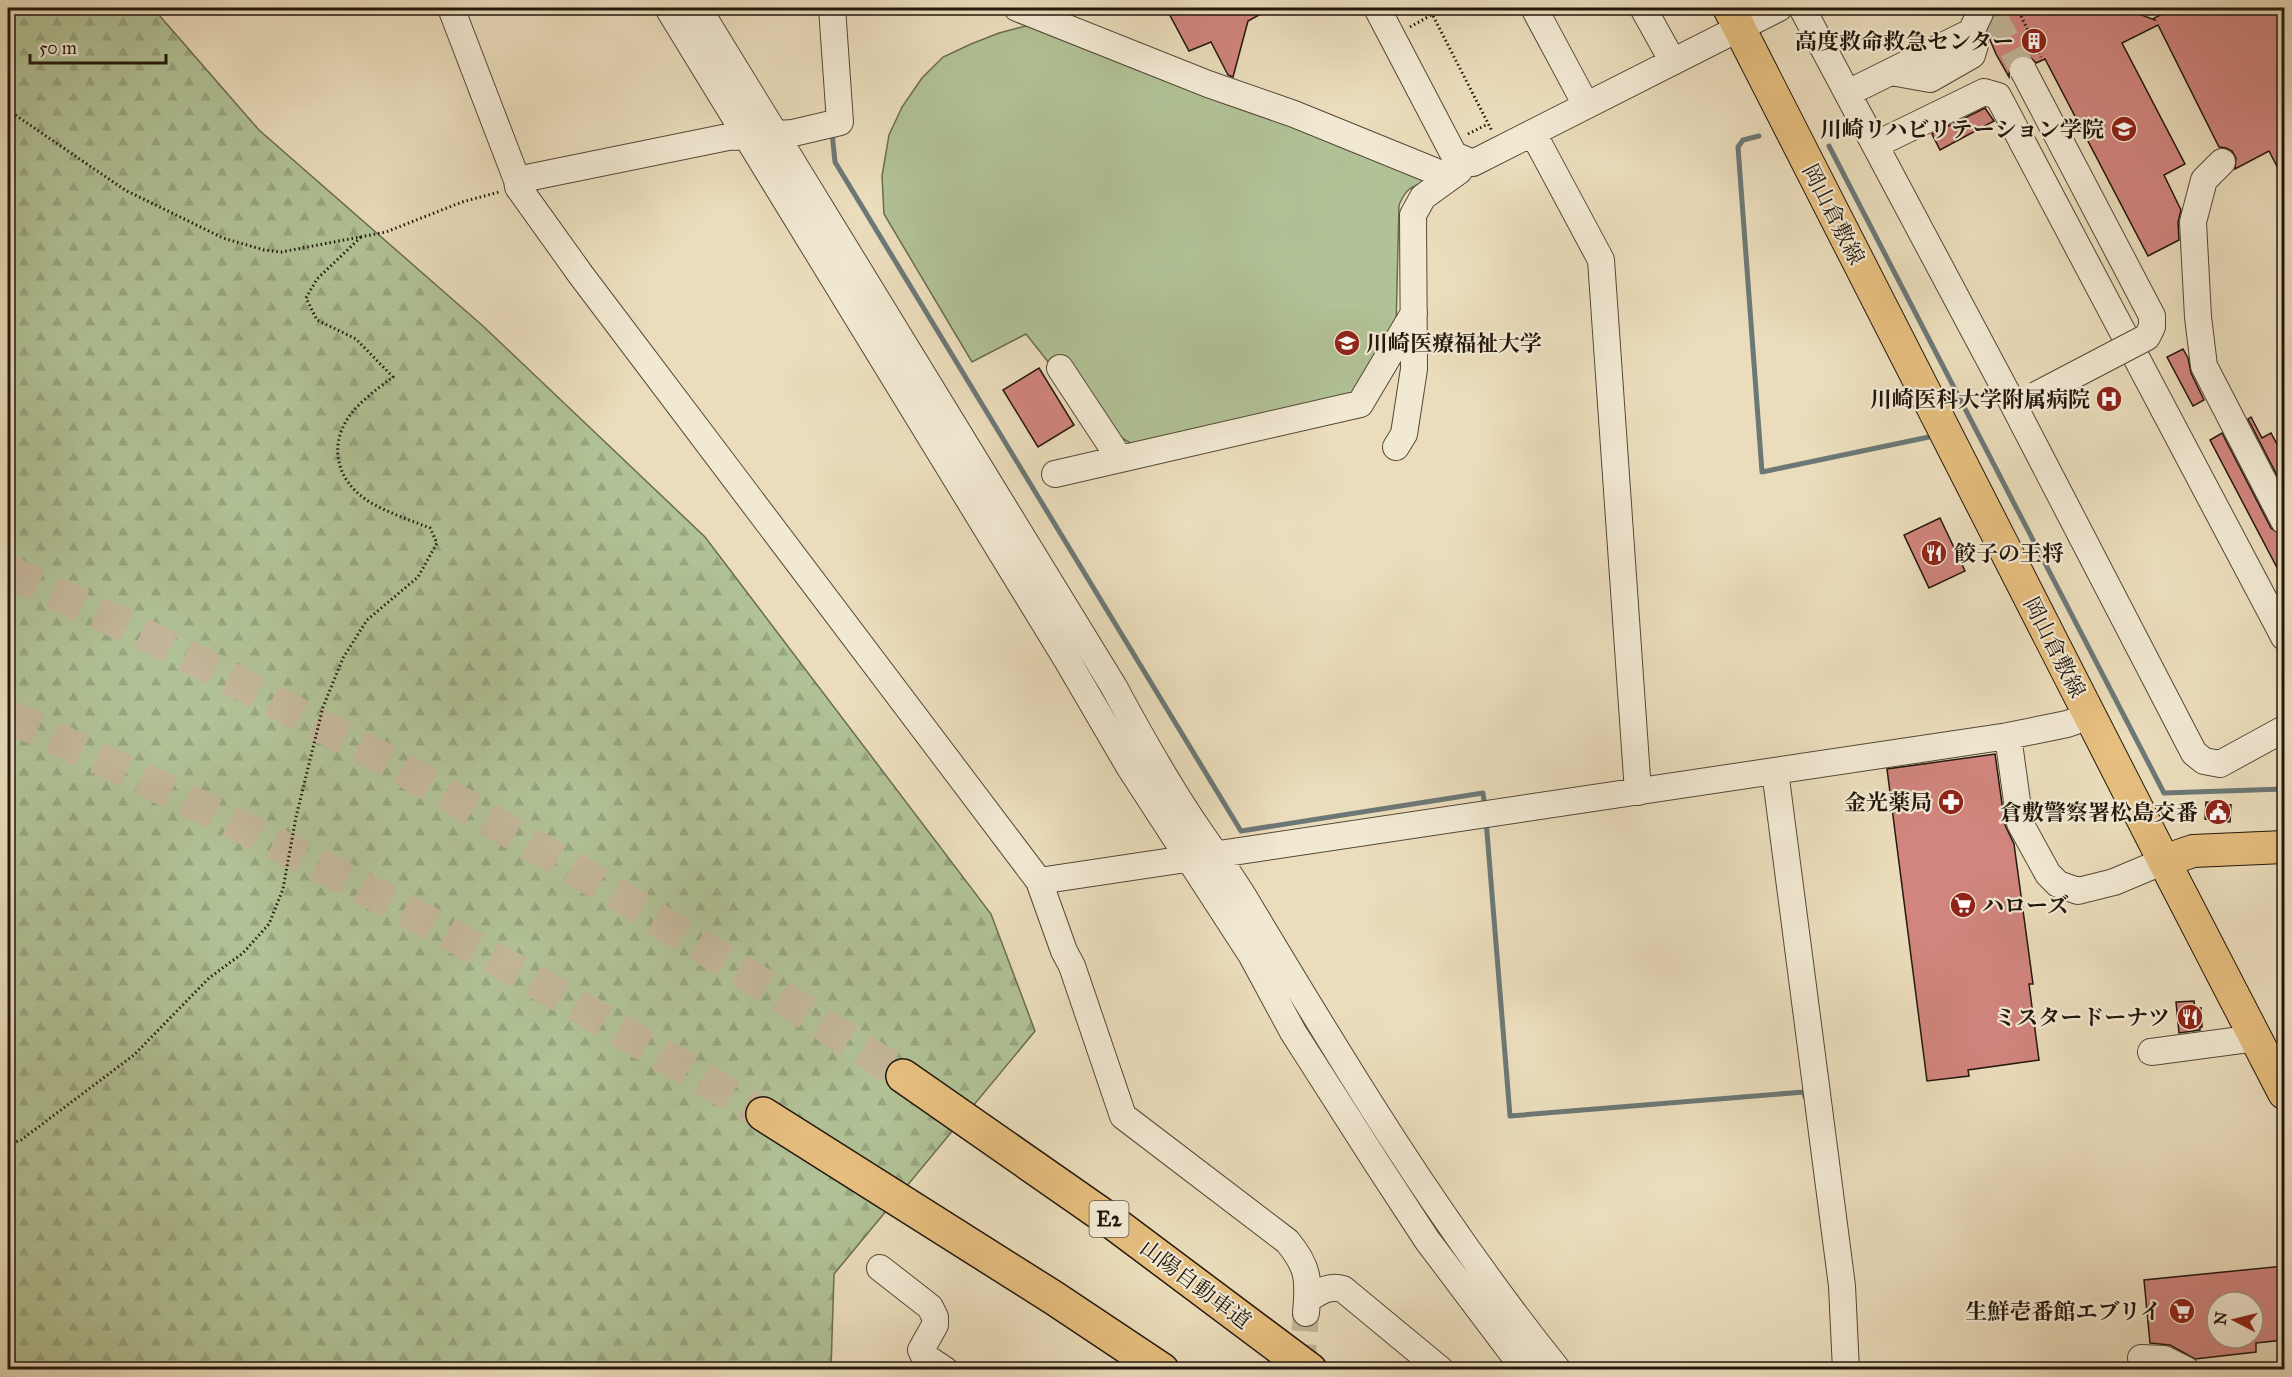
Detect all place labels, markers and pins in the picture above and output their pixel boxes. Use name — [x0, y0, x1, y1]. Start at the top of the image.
building icon: 高度救命救急センター — [2019, 26, 2049, 56]
place label: 高度救命救急センター — [1795, 28, 2014, 55]
school or university icon: 川崎リハビリテーション学院 — [2109, 114, 2139, 144]
place label: 川崎リハビリテーション学院 — [1820, 116, 2104, 143]
school or university icon: 川崎医療福祉大学 — [1332, 328, 1362, 358]
place label: 川崎医療福祉大学 — [1366, 330, 1542, 357]
hospital icon: 川崎医科大学附属病院 — [2094, 384, 2124, 414]
place label: 川崎医科大学附属病院 — [1870, 386, 2090, 413]
restaurant icon: 餃子の王将 — [1919, 538, 1949, 568]
place label: 餃子の王将 — [1954, 540, 2064, 567]
pharmacy icon: 金光薬局 — [1936, 787, 1966, 817]
place label: 金光薬局 — [1844, 789, 1932, 816]
public building icon: 倉敷警察署松島交番 — [2203, 797, 2233, 827]
place label: 倉敷警察署松島交番 — [2000, 799, 2198, 826]
supermarket icon: ハローズ — [1948, 890, 1978, 920]
place label: ハローズ — [1982, 892, 2069, 919]
restaurant icon: ミスタードーナツ — [2175, 1002, 2205, 1032]
place label: ミスタードーナツ — [1994, 1004, 2170, 1031]
supermarket icon: 生鮮壱番館エブリイ — [2167, 1296, 2197, 1326]
place label: 生鮮壱番館エブリイ — [1966, 1298, 2162, 1325]

